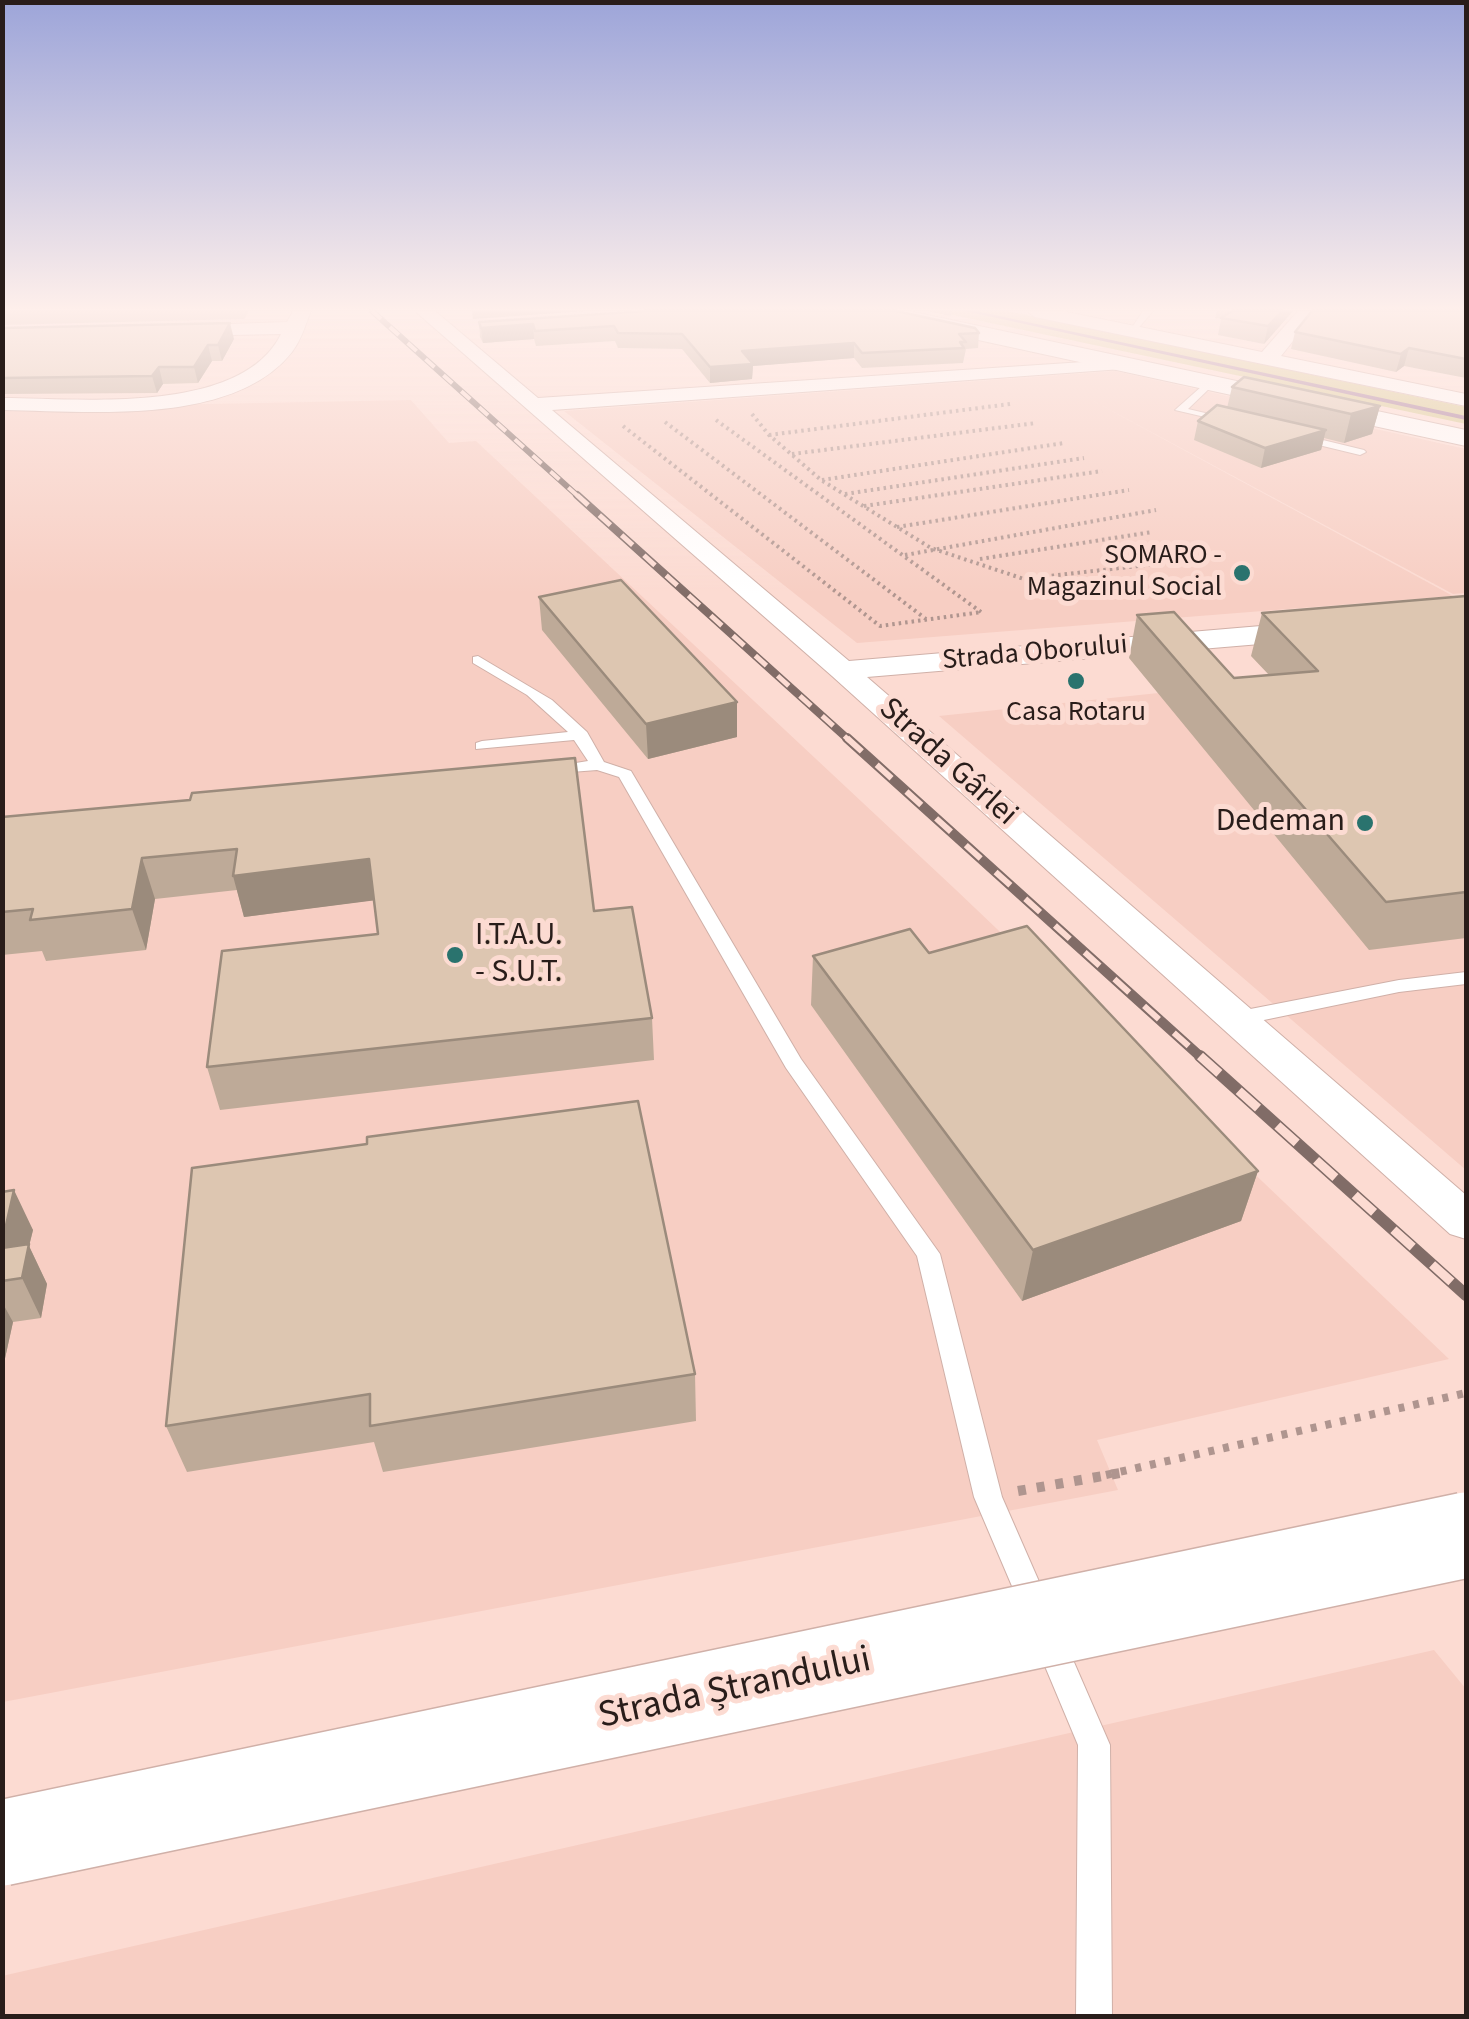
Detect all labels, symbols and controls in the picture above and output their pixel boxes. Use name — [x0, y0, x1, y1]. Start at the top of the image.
place label: SOMARO - Magazinul Social — [1027, 540, 1222, 606]
marker: SOMARO - Magazinul Social — [1231, 562, 1253, 584]
street label: Strada Oborului — [941, 629, 1129, 679]
marker: Casa Rotaru — [1065, 670, 1087, 692]
street label: Strada Gârlei — [870, 691, 1024, 835]
place label: Casa Rotaru — [1006, 697, 1146, 731]
place label: Dedeman — [1216, 804, 1345, 842]
marker: Dedeman — [1354, 812, 1376, 834]
place label: I.T.A.U. - S.U.T. — [475, 918, 563, 993]
marker: I.T.A.U. - S.U.T. — [444, 944, 466, 966]
street label: Strada Ștrandului — [595, 1639, 875, 1741]

